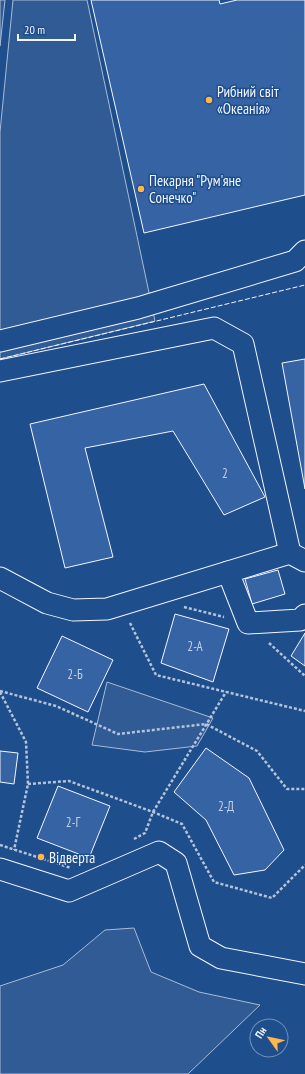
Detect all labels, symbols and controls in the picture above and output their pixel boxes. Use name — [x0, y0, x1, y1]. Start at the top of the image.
scale bar — [18, 16, 75, 42]
text: 20 m — [24, 22, 45, 37]
place label: Рибний світ «Океанія» — [217, 82, 279, 118]
marker: Рибний світ «Океанія» — [204, 95, 214, 105]
place label: Пекарня "Рум'яне Сонечко" — [149, 171, 241, 207]
marker: Пекарня "Рум'яне Сонечко" — [136, 184, 146, 194]
house number: 2 — [222, 465, 228, 482]
house number: 2-А — [187, 638, 204, 655]
house number: 2-Б — [67, 666, 83, 683]
house number: 2-Д — [218, 798, 234, 815]
house number: 2-Г — [66, 814, 80, 831]
place label: Відверта — [49, 848, 95, 867]
marker: Відверта — [36, 852, 46, 862]
north arrow — [249, 1018, 289, 1058]
text: Пн — [252, 1024, 269, 1041]

